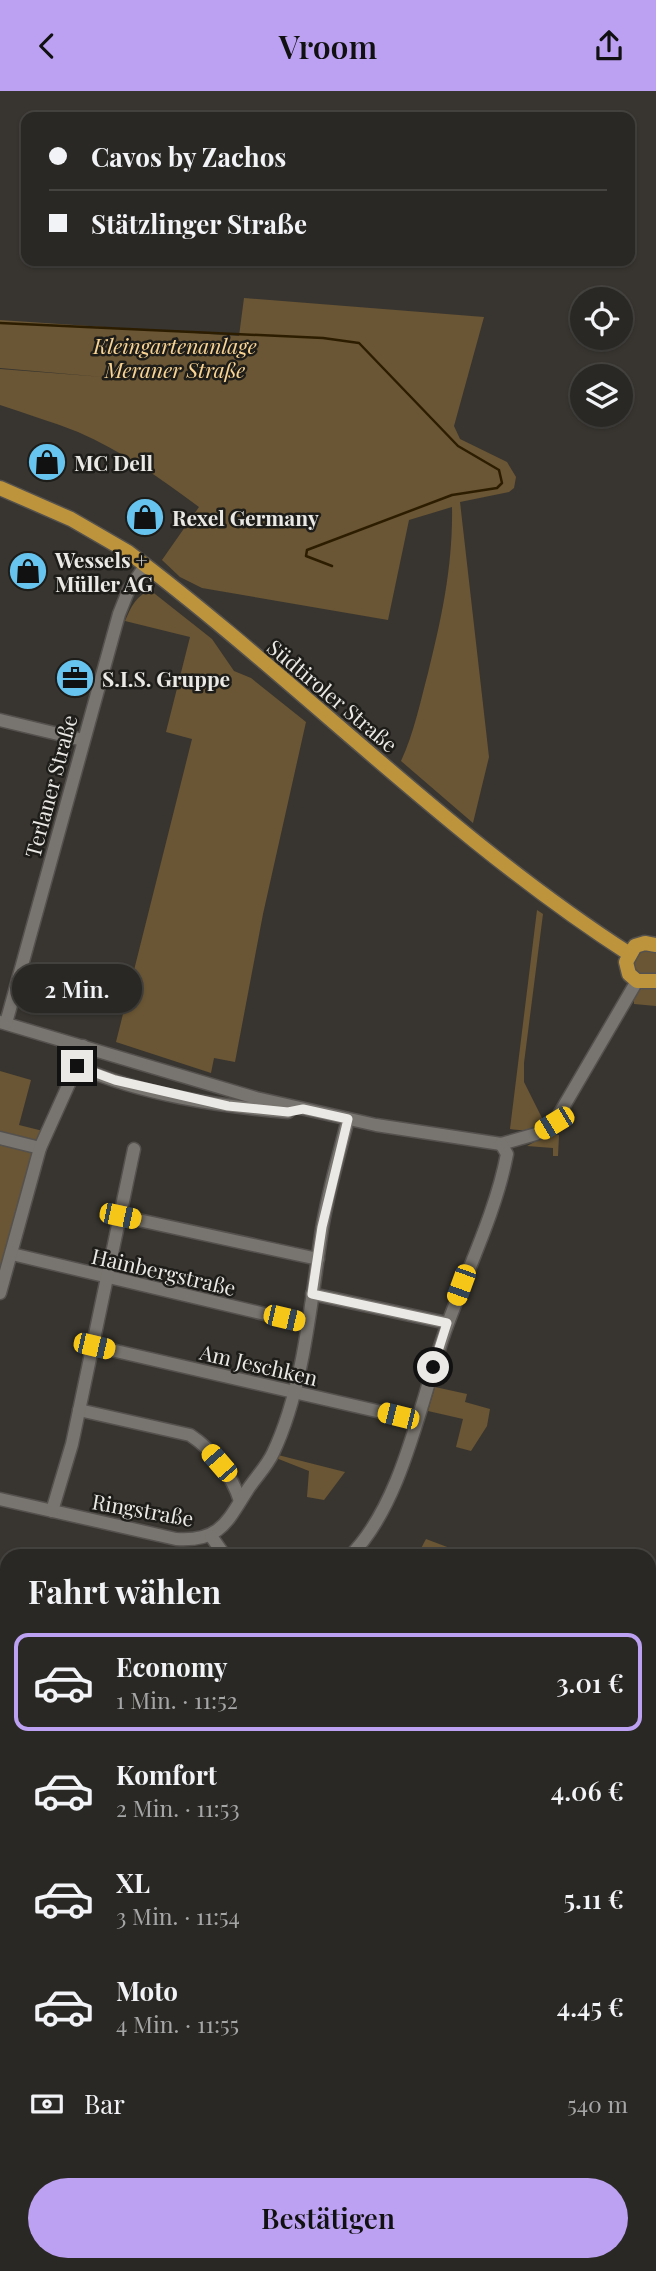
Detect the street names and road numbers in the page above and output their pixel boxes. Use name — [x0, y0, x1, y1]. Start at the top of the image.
street label: Südtiroler Straße — [262, 632, 404, 758]
street label: Terlaner Straße — [17, 711, 83, 861]
street label: Hainbergstraße — [89, 1241, 239, 1301]
street label: Am Jeschken — [196, 1337, 321, 1391]
street label: Ringstraße — [90, 1486, 196, 1532]

